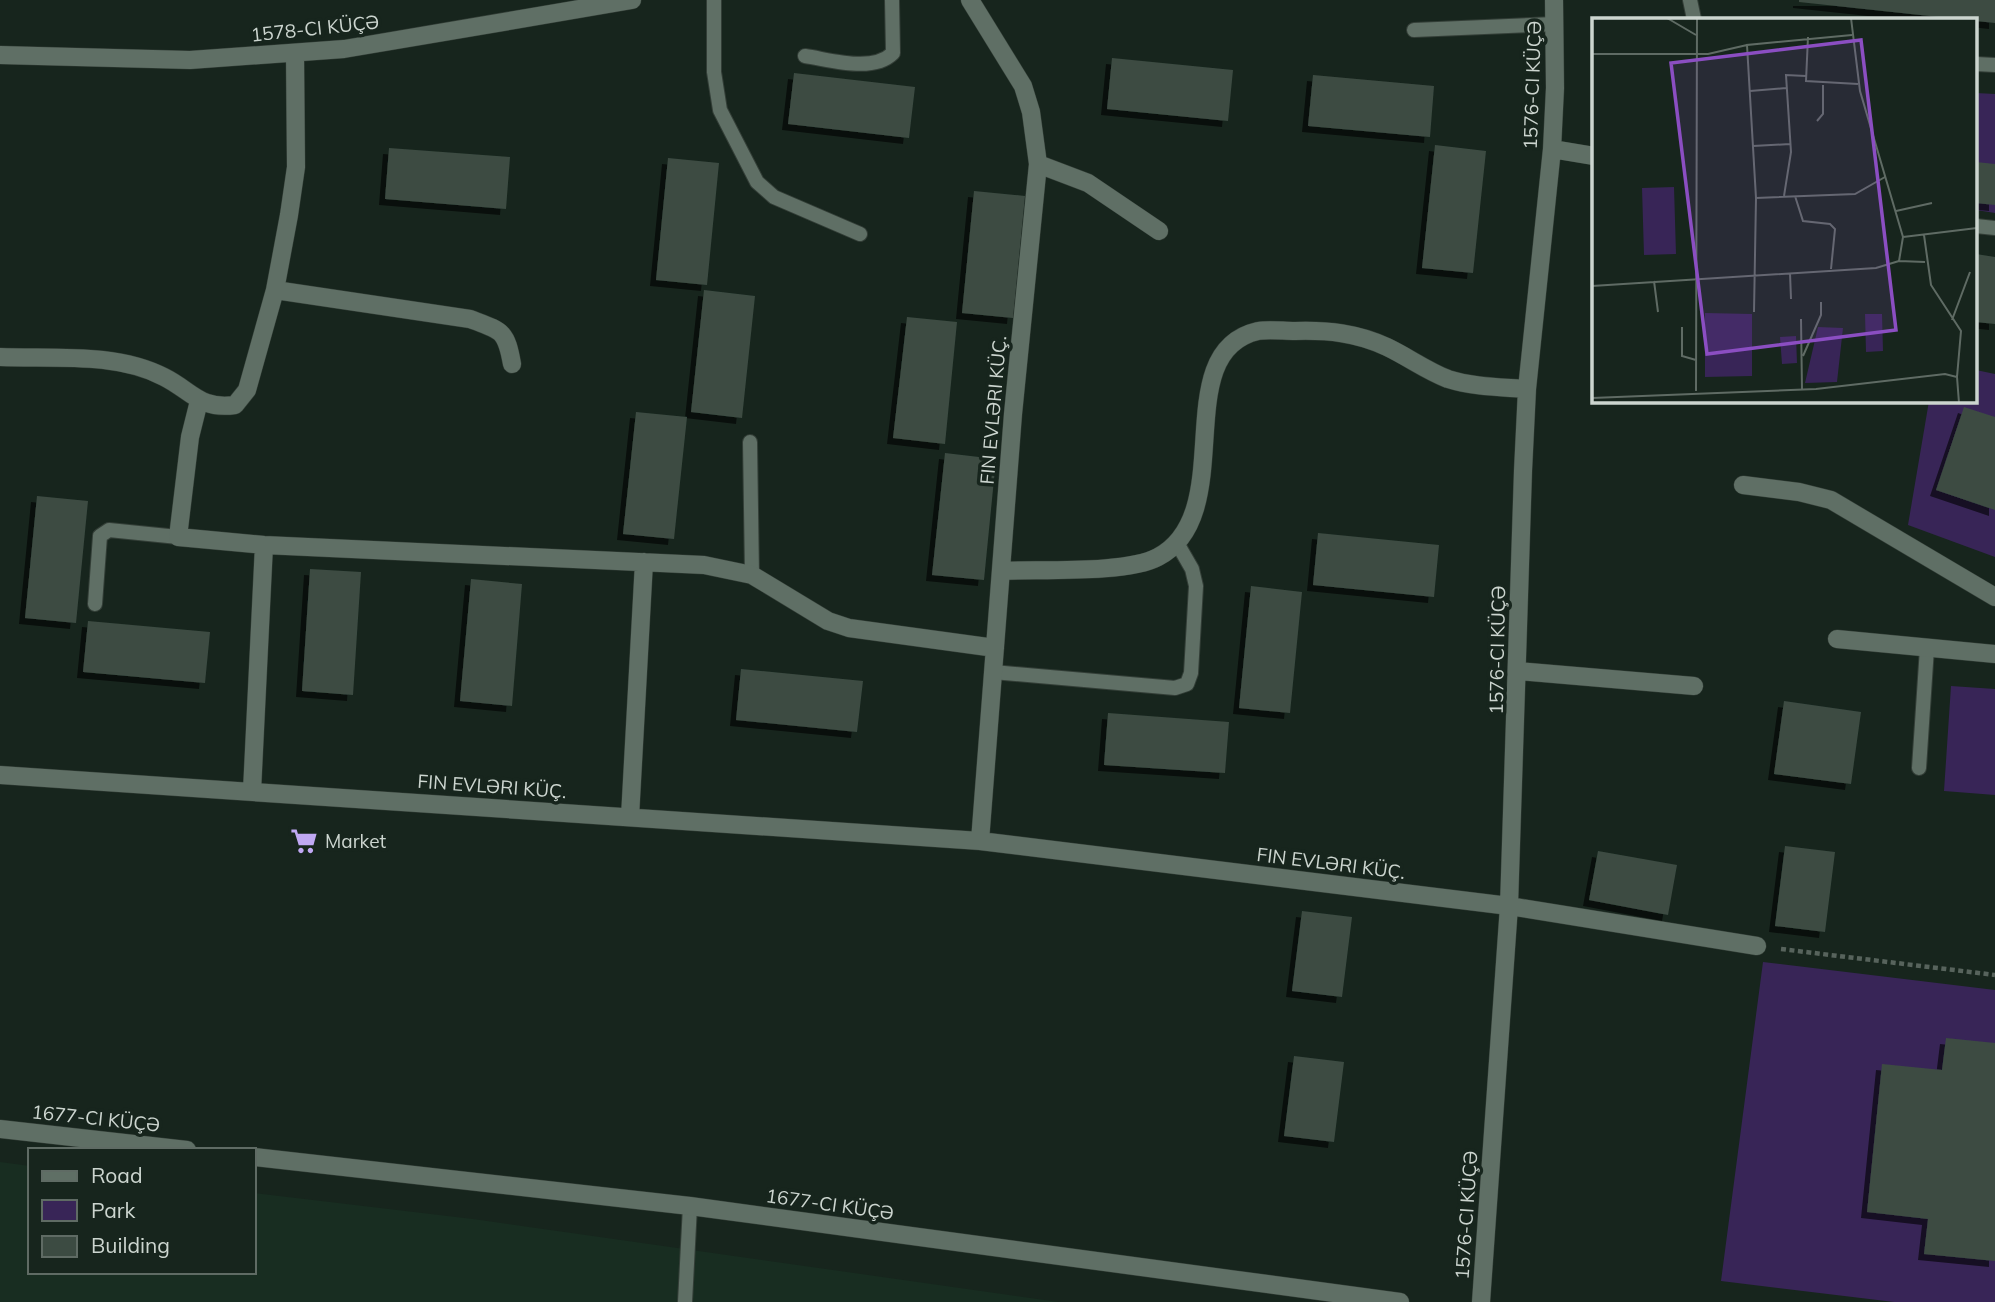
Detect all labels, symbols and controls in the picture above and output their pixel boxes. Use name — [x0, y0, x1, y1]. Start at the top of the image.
street label: 1578-CI KÜÇƏ — [250, 9, 380, 47]
inset map — [1592, 18, 1978, 402]
street label: 1576-CI KÜÇƏ — [1518, 20, 1546, 150]
street label: FIN EVLƏRI KÜÇ. — [975, 335, 1011, 485]
street label: 1576-CI KÜÇƏ — [1484, 585, 1510, 715]
street label: FIN EVLƏRI KÜÇ. — [417, 769, 567, 803]
supermarket icon: Market — [289, 826, 319, 856]
place label: Market — [325, 829, 386, 853]
street label: FIN EVLƏRI KÜÇ. — [1255, 842, 1407, 884]
street label: 1677-CI KÜÇƏ — [31, 1099, 161, 1137]
legend — [28, 1148, 256, 1274]
street label: 1576-CI KÜÇƏ — [1450, 1150, 1482, 1280]
text: Road — [91, 1162, 142, 1188]
street label: 1677-CI KÜÇƏ — [764, 1183, 896, 1225]
text: Park — [91, 1197, 135, 1223]
text: Building — [91, 1232, 170, 1258]

